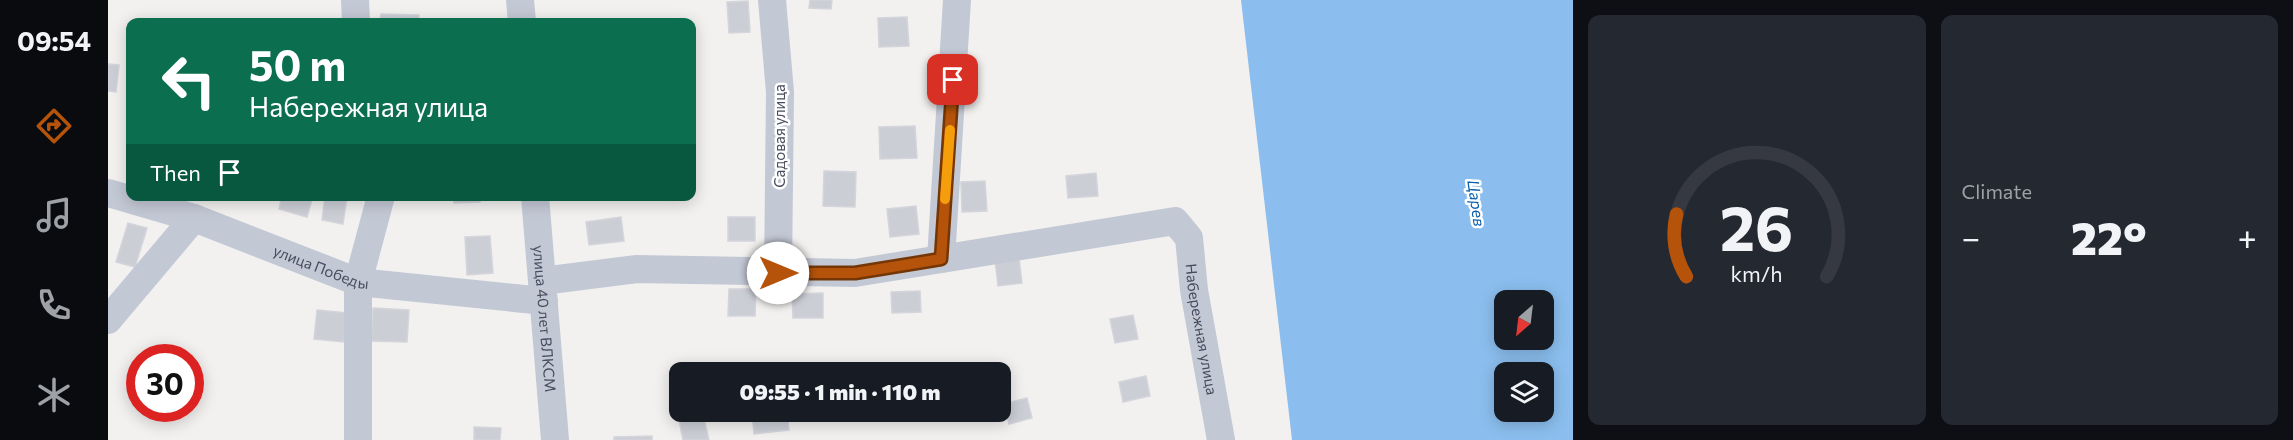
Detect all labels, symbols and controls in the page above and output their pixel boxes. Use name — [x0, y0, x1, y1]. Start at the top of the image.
text: 09:54 — [17, 24, 91, 57]
text: 50 m — [249, 38, 346, 90]
icon: left — [150, 42, 228, 120]
pin — [927, 54, 978, 105]
icon: arrive — [936, 63, 969, 96]
street label: Садовая улица — [770, 84, 788, 188]
text: Набережная улица — [249, 90, 488, 123]
icon: directions — [33, 105, 75, 147]
icon: arrive — [213, 156, 246, 189]
text: Then — [150, 159, 201, 186]
water label: Царев — [1464, 178, 1490, 228]
text: Climate — [1962, 179, 2032, 203]
text: 26 — [1720, 188, 1794, 264]
icon: music — [33, 194, 75, 236]
text: 22° — [2071, 209, 2147, 264]
text: − — [1962, 216, 1980, 257]
text: + — [2238, 216, 2257, 257]
street label: улица Победы — [271, 241, 370, 292]
position arrow — [746, 241, 810, 305]
street label: улица 40 лет ВЛКСМ — [530, 244, 560, 393]
text: km/h — [1731, 260, 1783, 286]
street label: Набережная улица — [1182, 263, 1222, 396]
icon: phone — [33, 284, 75, 326]
north arrow — [1494, 290, 1554, 350]
map controls — [1494, 290, 1554, 422]
speed limit sign: 30 — [126, 344, 204, 422]
button: layers — [1494, 362, 1554, 422]
icon: climate — [33, 374, 75, 416]
text: 09:55 · 1 min · 110 m — [739, 378, 941, 405]

